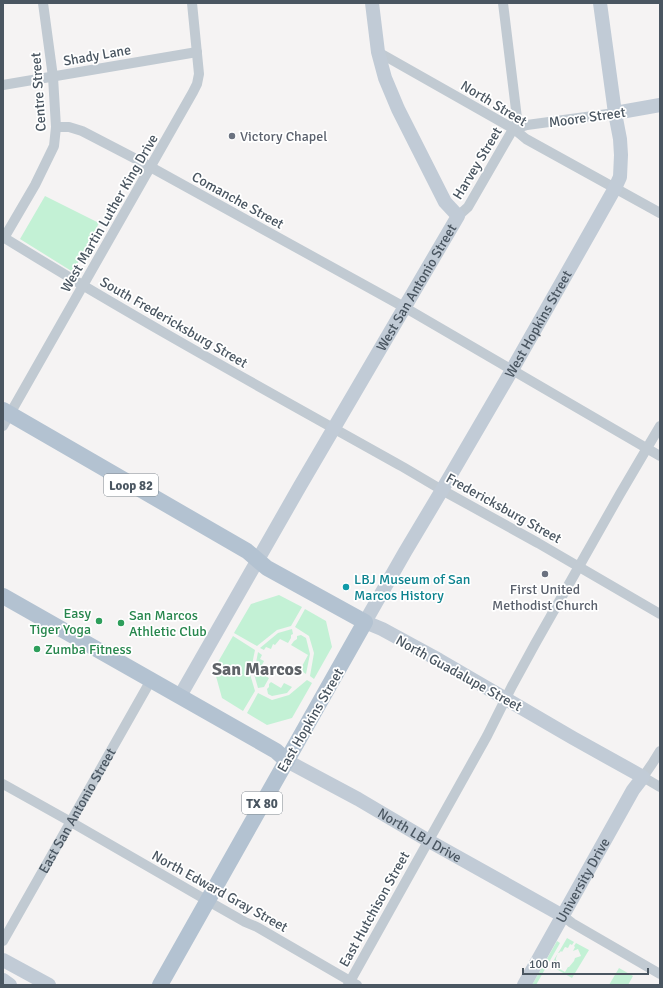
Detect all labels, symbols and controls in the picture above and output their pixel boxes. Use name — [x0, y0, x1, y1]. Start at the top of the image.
street label: Shady Lane — [62, 41, 132, 70]
street label: Centre Street — [27, 52, 50, 132]
street label: North Street — [458, 77, 530, 130]
street label: Moore Street — [548, 104, 627, 131]
street label: Harvey Street — [449, 124, 506, 202]
place label: Victory Chapel — [240, 128, 327, 145]
street label: West Martin Luther King Drive — [57, 131, 162, 295]
marker: Victory Chapel — [227, 131, 237, 141]
street label: Comanche Street — [189, 168, 287, 233]
street label: West San Antonio Street — [373, 221, 461, 354]
street label: West Hopkins Street — [501, 267, 576, 381]
street label: South Fredericksburg Street — [97, 273, 251, 372]
street label: Fredericksburg Street — [443, 470, 564, 547]
road number: Loop 82 — [104, 474, 158, 496]
marker: First United Methodist Church — [540, 569, 550, 579]
place label: LBJ Museum of San Marcos History — [354, 571, 470, 604]
place label: First United Methodist Church — [492, 581, 598, 614]
marker: LBJ Museum of San Marcos History — [341, 582, 351, 592]
place label: Easy Tiger Yoga — [30, 605, 91, 638]
place label: San Marcos Athletic Club — [129, 607, 207, 640]
marker: Easy Tiger Yoga — [94, 616, 104, 626]
marker: San Marcos Athletic Club — [116, 618, 126, 628]
street label: North Guadalupe Street — [393, 632, 525, 715]
place label: Zumba Fitness — [45, 641, 132, 658]
marker: Zumba Fitness — [32, 644, 42, 654]
district label: San Marcos — [212, 658, 302, 680]
street label: East Hopkins Street — [274, 665, 347, 775]
street label: East San Antonio Street — [35, 745, 120, 876]
road number: TX 80 — [242, 792, 282, 814]
street label: North LBJ Drive — [374, 805, 464, 866]
street label: University Drive — [552, 835, 614, 926]
street label: North Edward Gray Street — [149, 847, 291, 936]
street label: East Hutchison Street — [336, 848, 413, 970]
scale bar — [523, 950, 648, 976]
text: 100 m — [529, 957, 561, 972]

